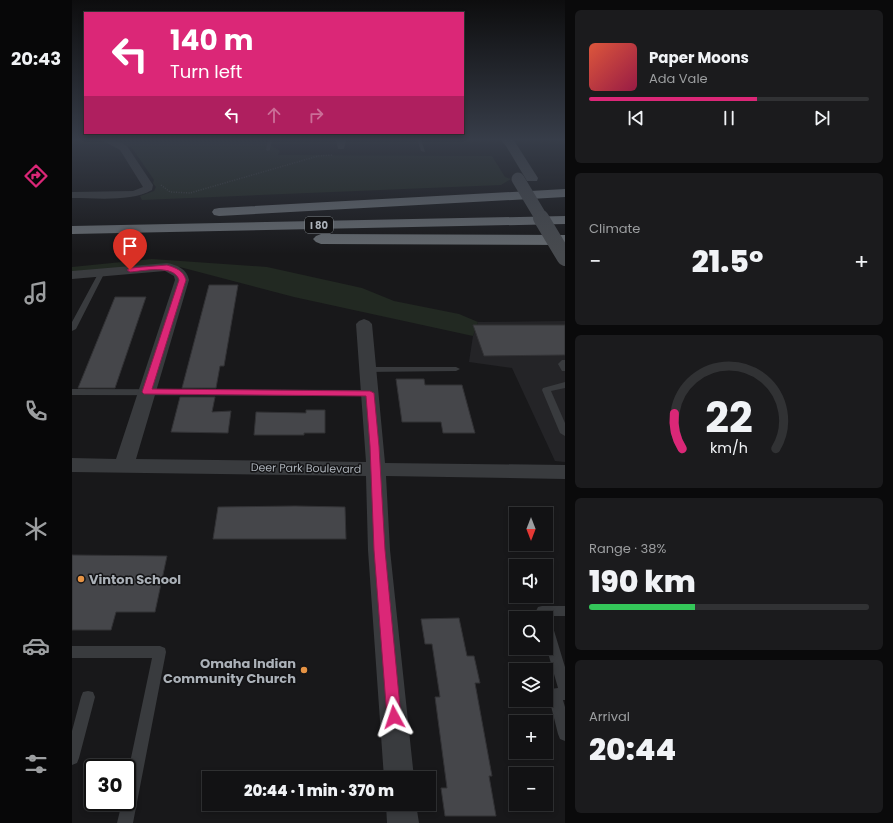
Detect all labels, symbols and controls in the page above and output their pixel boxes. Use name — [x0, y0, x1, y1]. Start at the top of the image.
text: 140 m — [170, 21, 253, 60]
icon: left — [104, 28, 156, 80]
text: 20:43 — [11, 46, 61, 71]
text: Paper Moons — [649, 47, 749, 68]
text: Turn left — [170, 59, 242, 84]
text: Ada Vale — [649, 69, 708, 88]
icon: left — [221, 104, 243, 126]
icon: ahead — [263, 104, 285, 126]
icon: right — [305, 104, 327, 126]
icon: previous — [625, 107, 647, 129]
icon: pause — [718, 107, 740, 129]
icon: next — [811, 107, 833, 129]
icon: directions — [22, 162, 50, 190]
road number: I 80 — [305, 217, 333, 233]
text: Climate — [589, 219, 640, 238]
pin — [113, 229, 147, 270]
icon: arrive — [119, 235, 141, 257]
text: 21.5° — [692, 240, 763, 283]
text: − — [589, 246, 601, 277]
text: + — [854, 246, 869, 277]
icon: music — [22, 279, 50, 307]
text: 22 — [705, 388, 753, 447]
icon: phone — [22, 397, 50, 425]
text: km/h — [710, 438, 748, 458]
street label: Deer Park Boulevard — [251, 459, 361, 477]
north arrow — [509, 507, 553, 551]
map controls — [509, 507, 553, 811]
icon: climate — [22, 515, 50, 543]
text: Range · 38% — [589, 539, 666, 558]
button: sound — [509, 559, 553, 603]
text: 190 km — [589, 560, 696, 603]
place label: Vinton School — [89, 570, 181, 589]
marker: Vinton School — [76, 574, 86, 584]
button: search — [509, 611, 553, 655]
icon: car — [22, 632, 50, 660]
place label: Omaha Indian Community Church — [163, 654, 296, 688]
button: layers — [509, 663, 553, 707]
marker: Omaha Indian Community Church — [299, 665, 309, 675]
position arrow — [373, 696, 415, 738]
text: Arrival — [589, 707, 630, 726]
button: + — [509, 715, 553, 759]
text: 20:44 — [589, 728, 676, 771]
icon: filters — [22, 750, 50, 778]
speed limit sign: 30 — [84, 759, 136, 811]
button: − — [509, 767, 553, 811]
text: 20:44 · 1 min · 370 m — [244, 780, 394, 801]

